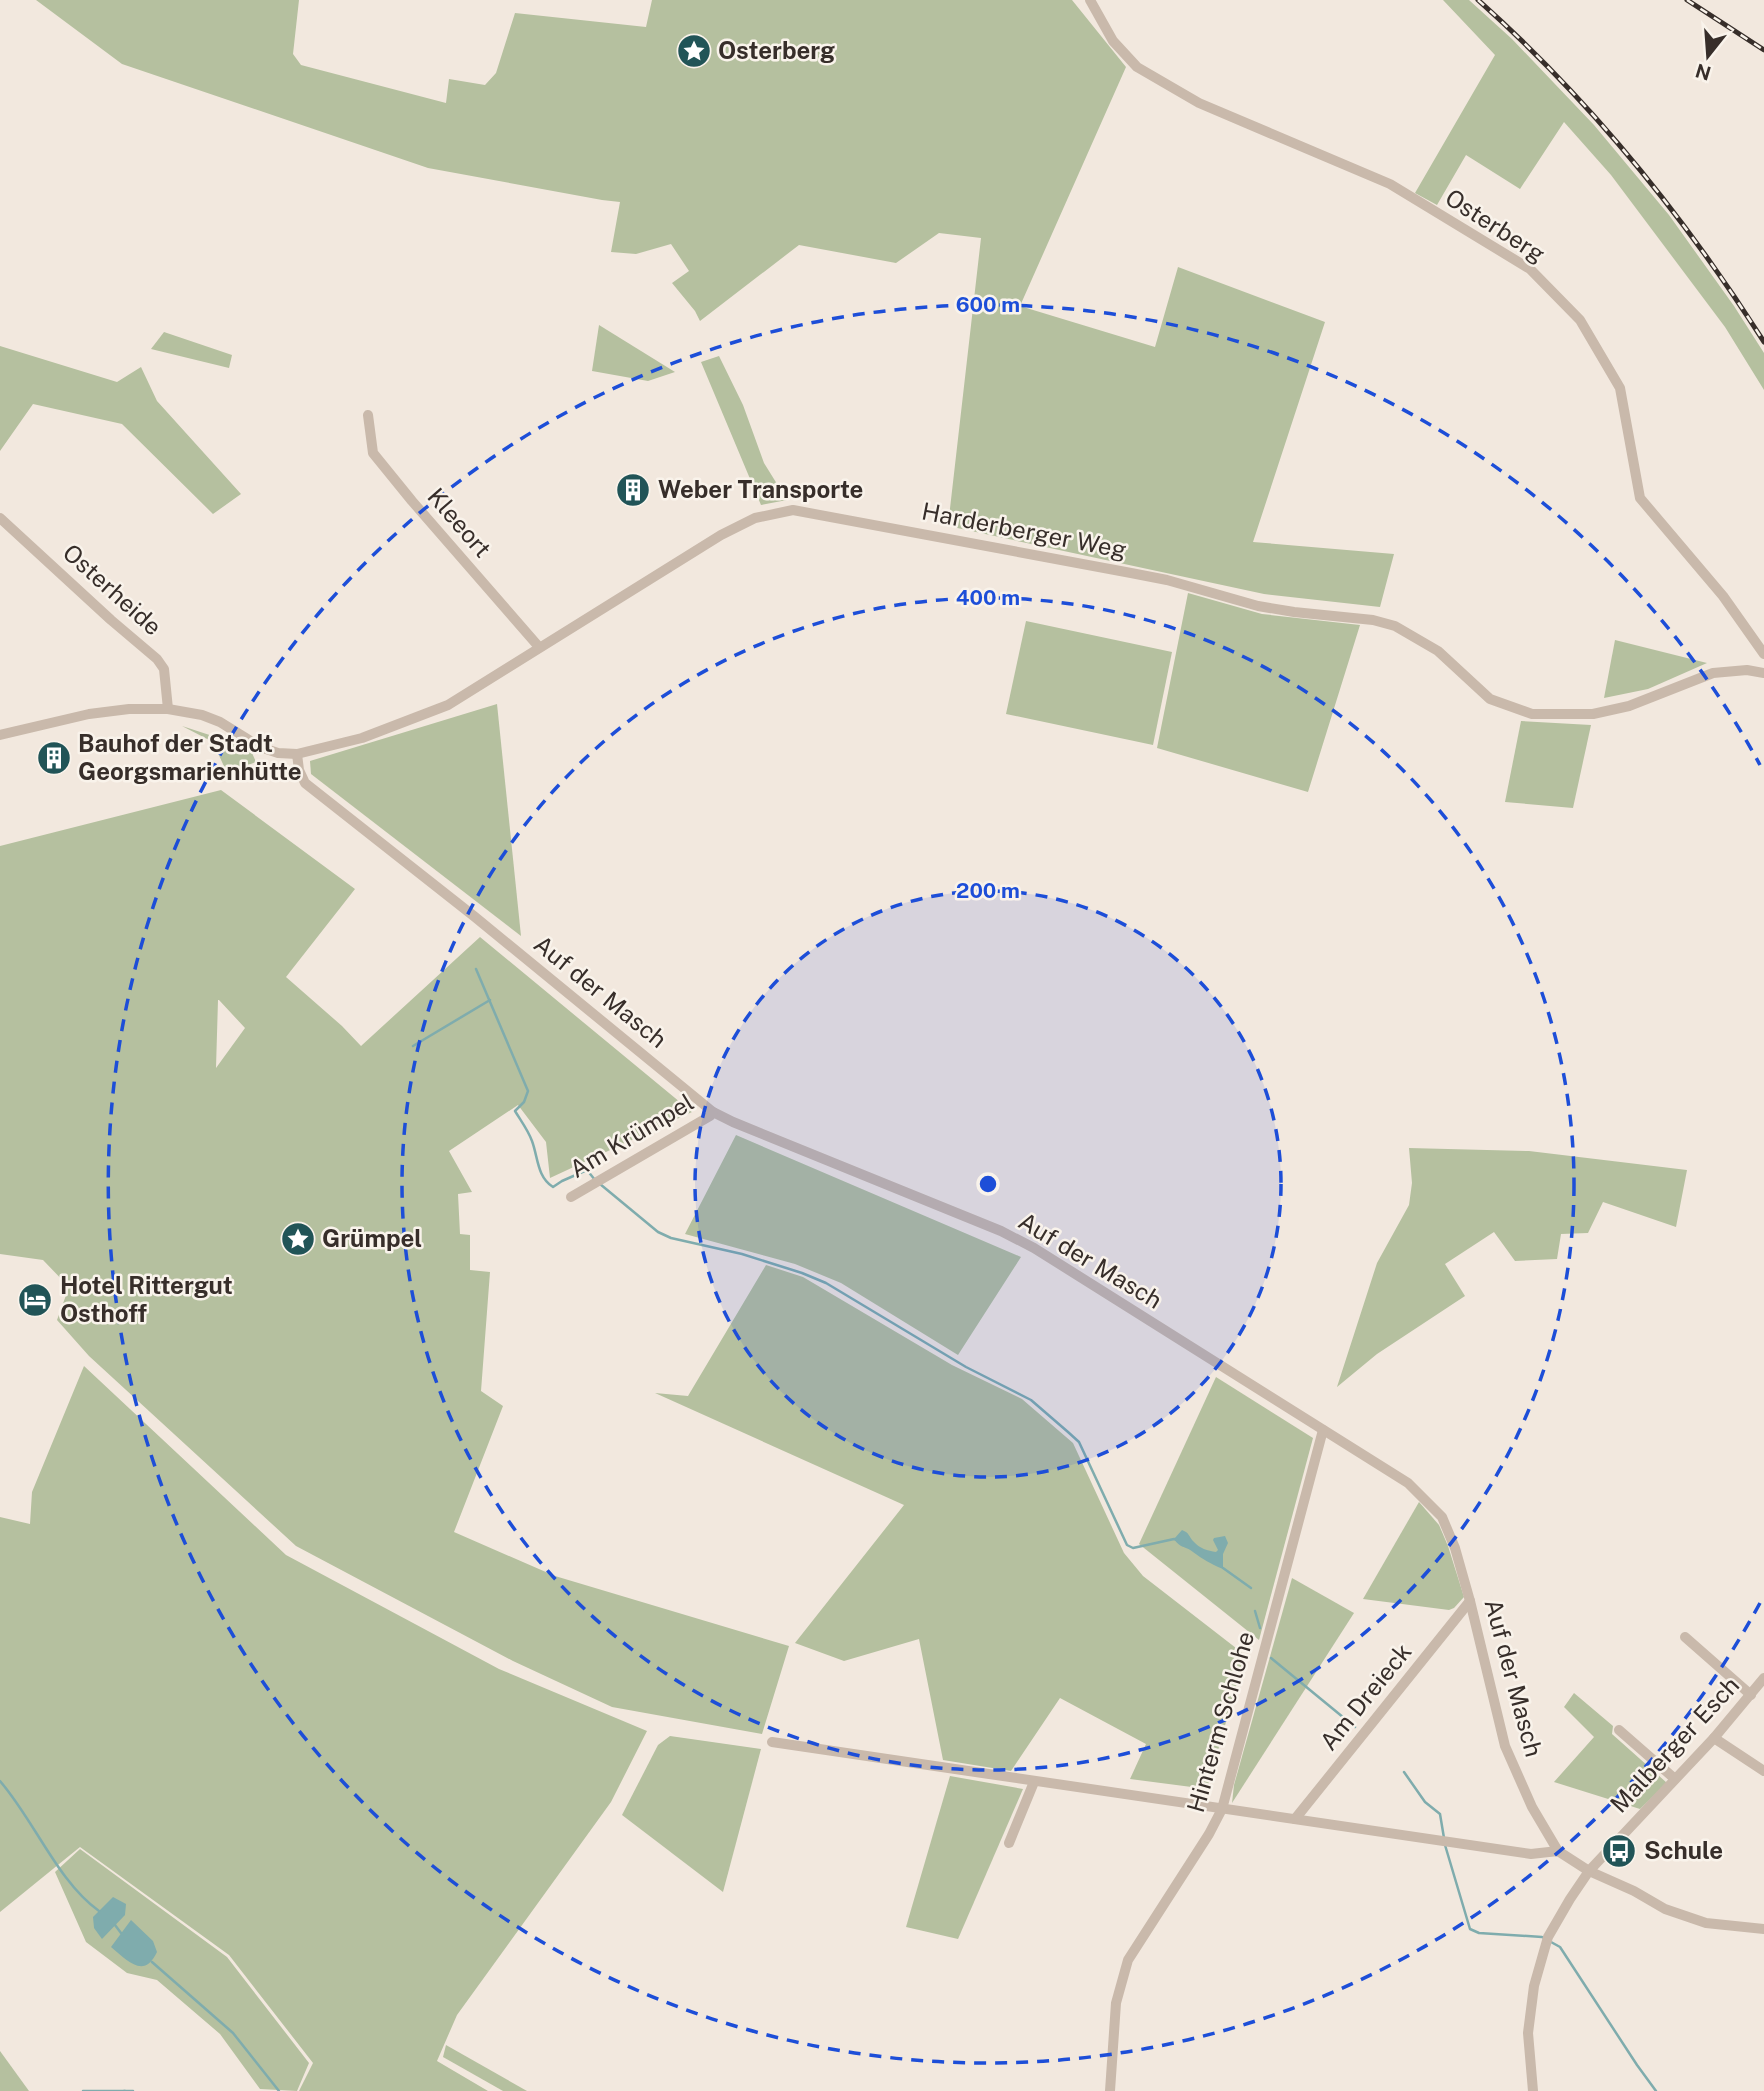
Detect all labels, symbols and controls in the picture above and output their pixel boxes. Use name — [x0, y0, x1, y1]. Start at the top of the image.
north arrow — [1673, 21, 1743, 91]
place icon: Osterberg — [675, 32, 713, 70]
place label: Osterberg — [718, 36, 835, 64]
text: N — [1693, 60, 1713, 85]
street label: Osterberg — [1440, 183, 1551, 268]
text: 600 m — [956, 292, 1020, 317]
building icon: Weber Transporte — [614, 471, 652, 509]
place label: Weber Transporte — [658, 475, 863, 503]
street label: Kleeort — [422, 482, 497, 563]
street label: Harderberger Weg — [919, 496, 1129, 564]
street label: Osterheide — [58, 538, 168, 641]
text: 400 m — [956, 585, 1020, 610]
place label: Bauhof der Stadt Georgsmarienhütte — [78, 729, 302, 785]
building icon: Bauhof der Stadt Georgsmarienhütte — [35, 739, 73, 777]
text: 200 m — [956, 878, 1020, 903]
street label: Auf der Masch — [529, 929, 672, 1053]
street label: Am Krümpel — [565, 1087, 698, 1183]
centre of rings — [976, 1172, 1000, 1196]
street label: Auf der Masch — [1014, 1206, 1167, 1314]
place icon: Grümpel — [279, 1220, 317, 1258]
place label: Grümpel — [322, 1224, 422, 1252]
place label: Hotel Rittergut Osthoff — [60, 1271, 233, 1327]
hotel icon: Hotel Rittergut Osthoff — [16, 1281, 54, 1319]
street label: Auf der Masch — [1479, 1596, 1548, 1760]
street label: Hinterm Schlohe — [1181, 1628, 1259, 1815]
street label: Am Dreieck — [1314, 1637, 1417, 1755]
street label: Malberger Esch — [1604, 1671, 1744, 1818]
bus stop icon: Schule — [1600, 1832, 1638, 1870]
place label: Schule — [1644, 1836, 1723, 1864]

